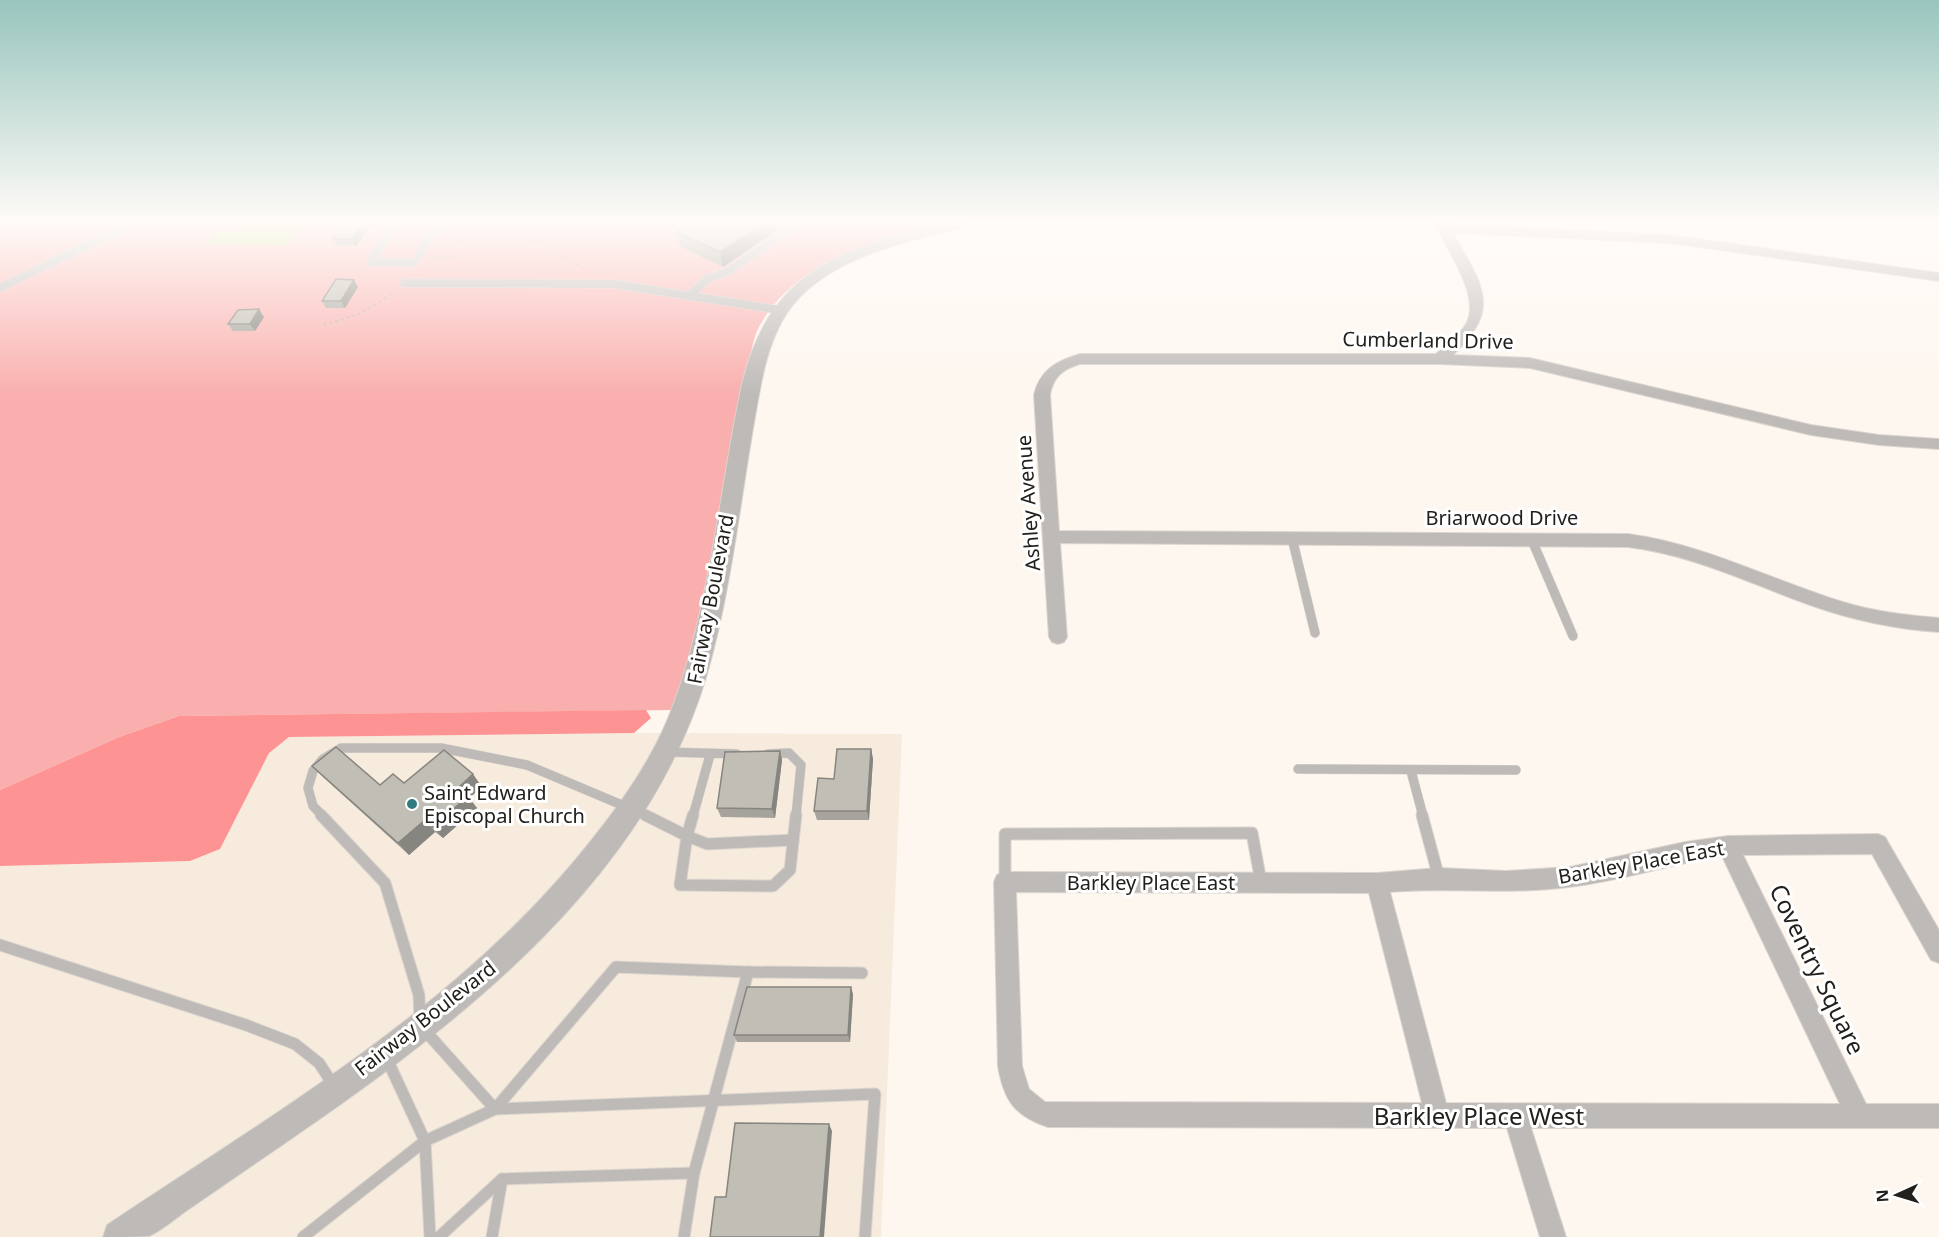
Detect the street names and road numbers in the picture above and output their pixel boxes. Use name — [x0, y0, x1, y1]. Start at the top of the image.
street label: Cumberland Drive — [1342, 325, 1514, 355]
street label: Ashley Avenue — [1010, 434, 1046, 572]
street label: Briarwood Drive — [1426, 504, 1578, 531]
street label: Fairway Boulevard — [680, 512, 740, 686]
street label: Barkley Place East — [1556, 834, 1726, 890]
street label: Barkley Place East — [1067, 869, 1235, 896]
street label: Coventry Square — [1762, 878, 1874, 1060]
street label: Fairway Boulevard — [349, 954, 501, 1082]
street label: Barkley Place West — [1374, 1099, 1585, 1132]

